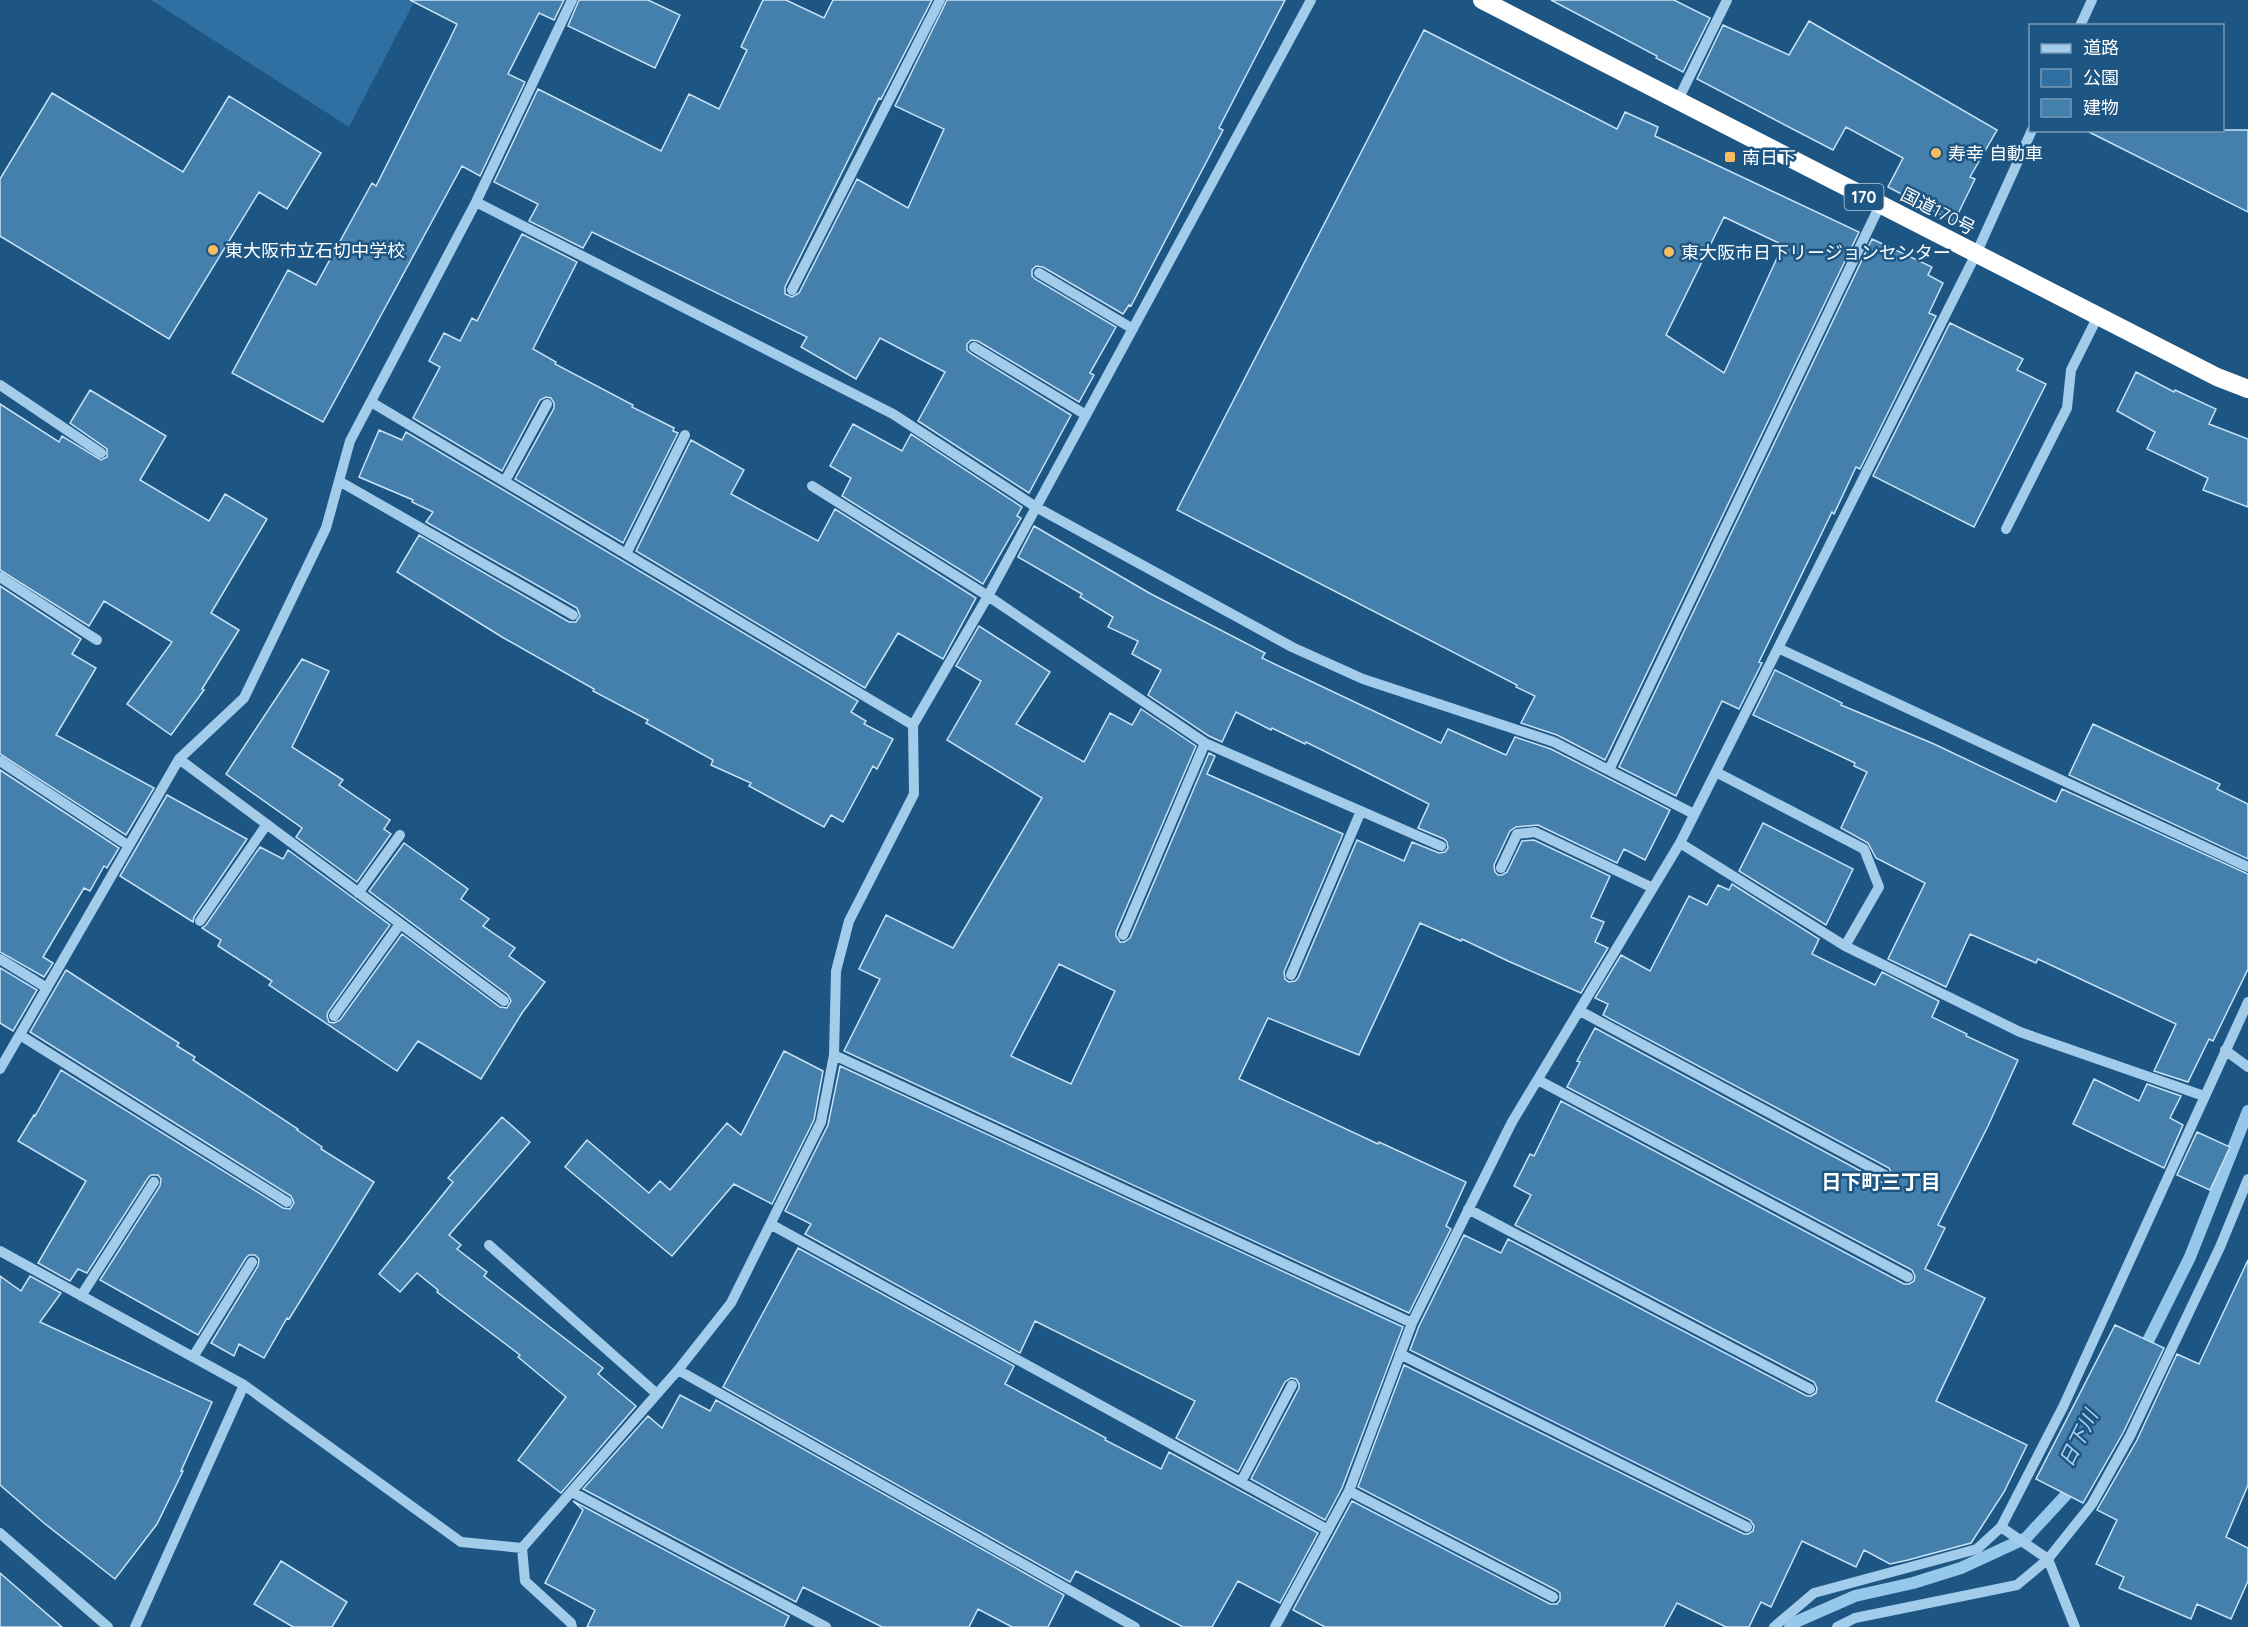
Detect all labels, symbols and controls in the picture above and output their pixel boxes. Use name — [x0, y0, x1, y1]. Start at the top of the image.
legend — [2029, 24, 2224, 132]
text: 道路 — [2083, 36, 2119, 59]
text: 公園 — [2083, 66, 2119, 89]
text: 建物 — [2083, 96, 2119, 119]
place label: 寿幸 自動車 — [1948, 142, 2043, 165]
place label: 南日下 — [1742, 146, 1796, 169]
marker: 寿幸 自動車 — [1929, 146, 1943, 160]
marker: 南日下 — [1723, 150, 1737, 164]
street label: 国道170号 — [1897, 182, 1979, 240]
road number: 170 — [1844, 184, 1884, 210]
place label: 東大阪市立石切中学校 — [225, 239, 405, 262]
place label: 東大阪市日下リージョンセンター — [1681, 241, 1951, 264]
marker: 東大阪市立石切中学校 — [206, 243, 220, 257]
marker: 東大阪市日下リージョンセンター — [1662, 245, 1676, 259]
district label: 日下町三丁目 — [1821, 1169, 1941, 1194]
water label: 日下川 — [2053, 1404, 2104, 1470]

